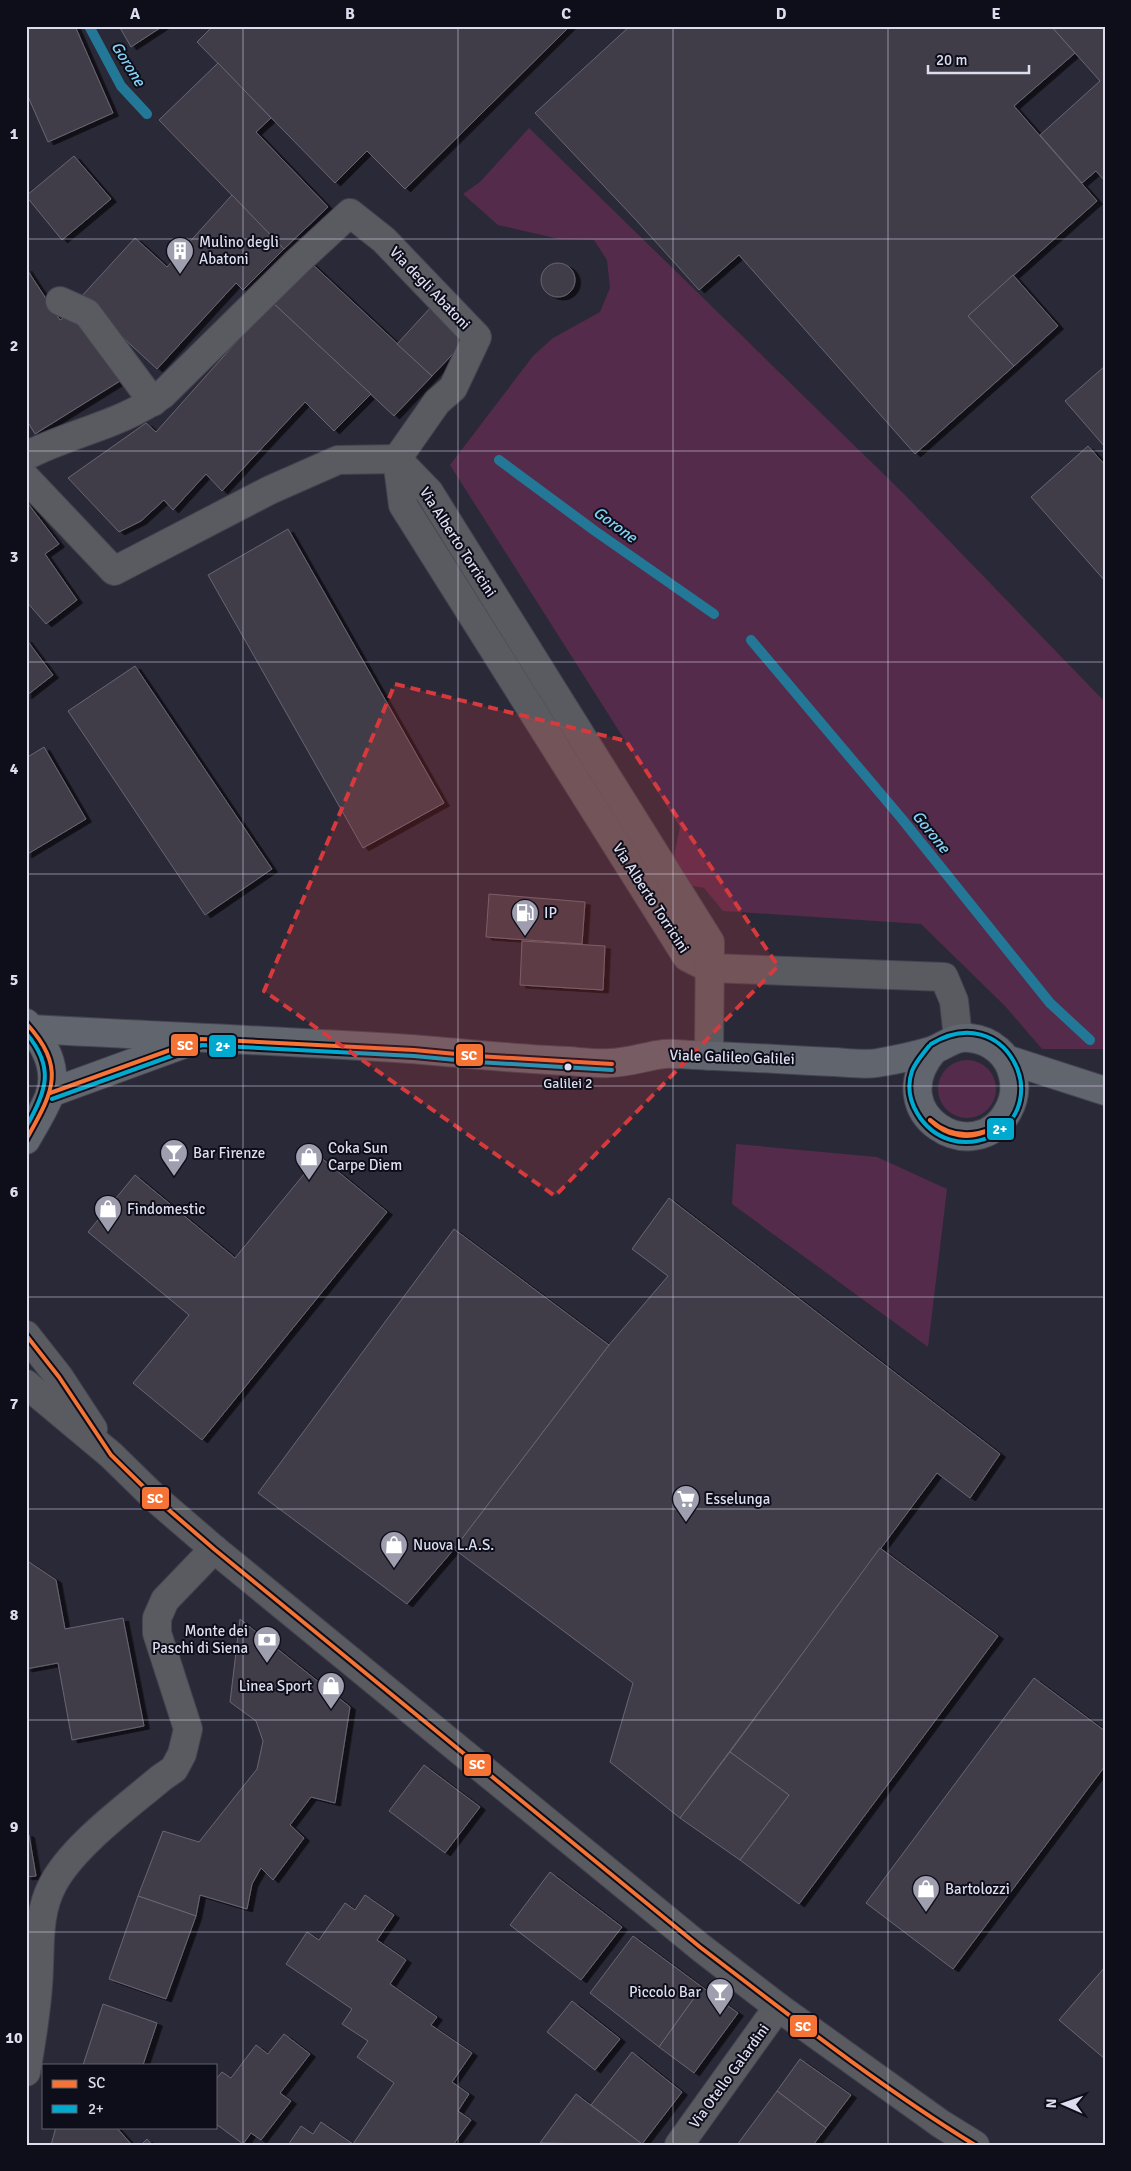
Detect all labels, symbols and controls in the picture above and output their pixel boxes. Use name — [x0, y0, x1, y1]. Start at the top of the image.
text: A — [130, 4, 141, 24]
text: B — [345, 4, 355, 24]
text: C — [561, 4, 571, 24]
text: D — [776, 4, 787, 24]
text: E — [991, 4, 1001, 24]
water label: Gorone — [106, 38, 150, 91]
scale bar — [928, 42, 1030, 74]
text: 20 m — [936, 51, 967, 69]
text: 1 — [10, 124, 19, 144]
place label: Mulino degli Abatoni — [199, 233, 279, 268]
building icon: Mulino degli Abatoni — [165, 236, 195, 275]
street label: Via degli Abatoni — [386, 243, 474, 333]
text: 2 — [10, 336, 18, 356]
street label: Via Alberto Torricini — [416, 484, 500, 600]
water label: Gorone — [589, 502, 642, 548]
text: 3 — [10, 547, 18, 567]
text: 4 — [10, 759, 19, 779]
water label: Gorone — [908, 807, 955, 858]
street label: Via Alberto Torricini — [609, 840, 693, 956]
fuel station icon: IP — [510, 898, 540, 937]
place label: IP — [544, 904, 557, 922]
text: 5 — [10, 970, 18, 990]
line badge: SC — [170, 1033, 199, 1057]
line badge: 2+ — [208, 1034, 237, 1058]
text: SC — [177, 1037, 194, 1054]
text: 2+ — [216, 1038, 230, 1055]
line badge: SC — [455, 1043, 484, 1067]
street label: Viale Galileo Galilei — [669, 1046, 795, 1068]
text: SC — [461, 1047, 478, 1064]
marker: Galilei 2 — [563, 1062, 573, 1072]
place label: Galilei 2 — [543, 1075, 593, 1092]
line badge: 2+ — [986, 1117, 1015, 1141]
text: 2+ — [993, 1121, 1007, 1138]
bar icon: Bar Firenze — [159, 1138, 189, 1177]
place label: Coka Sun Carpe Diem — [328, 1139, 402, 1174]
shop icon: Coka Sun Carpe Diem — [294, 1142, 324, 1181]
place label: Bar Firenze — [193, 1144, 265, 1162]
text: 6 — [10, 1182, 19, 1202]
shop icon: Findomestic — [93, 1194, 123, 1233]
place label: Findomestic — [127, 1200, 205, 1218]
text: 7 — [10, 1394, 19, 1414]
supermarket icon: Esselunga — [671, 1484, 701, 1523]
line badge: SC — [141, 1486, 170, 1510]
text: SC — [147, 1490, 164, 1507]
place label: Esselunga — [705, 1490, 770, 1508]
shop icon: Nuova L.A.S. — [379, 1530, 409, 1569]
place label: Nuova L.A.S. — [413, 1536, 494, 1554]
text: 8 — [10, 1605, 19, 1625]
place label: Monte dei Paschi di Siena — [152, 1622, 248, 1657]
bank icon: Monte dei Paschi di Siena — [252, 1625, 282, 1664]
shop icon: Linea Sport — [316, 1671, 346, 1710]
place label: Linea Sport — [239, 1677, 312, 1695]
line badge: SC — [463, 1753, 492, 1777]
text: SC — [469, 1756, 486, 1773]
text: 9 — [10, 1817, 19, 1837]
shop icon: Bartolozzi — [911, 1874, 941, 1913]
place label: Bartolozzi — [945, 1880, 1010, 1898]
bar icon: Piccolo Bar — [705, 1977, 735, 2016]
place label: Piccolo Bar — [629, 1983, 701, 2001]
line badge: SC — [789, 2014, 818, 2038]
text: SC — [795, 2018, 812, 2035]
street label: Via Otello Galardini — [685, 2020, 773, 2132]
text: 10 — [5, 2028, 23, 2048]
legend — [42, 2064, 218, 2128]
text: SC — [88, 2074, 105, 2092]
north arrow — [1038, 2078, 1088, 2128]
text: N — [1043, 2098, 1060, 2109]
text: 2+ — [88, 2100, 104, 2118]

